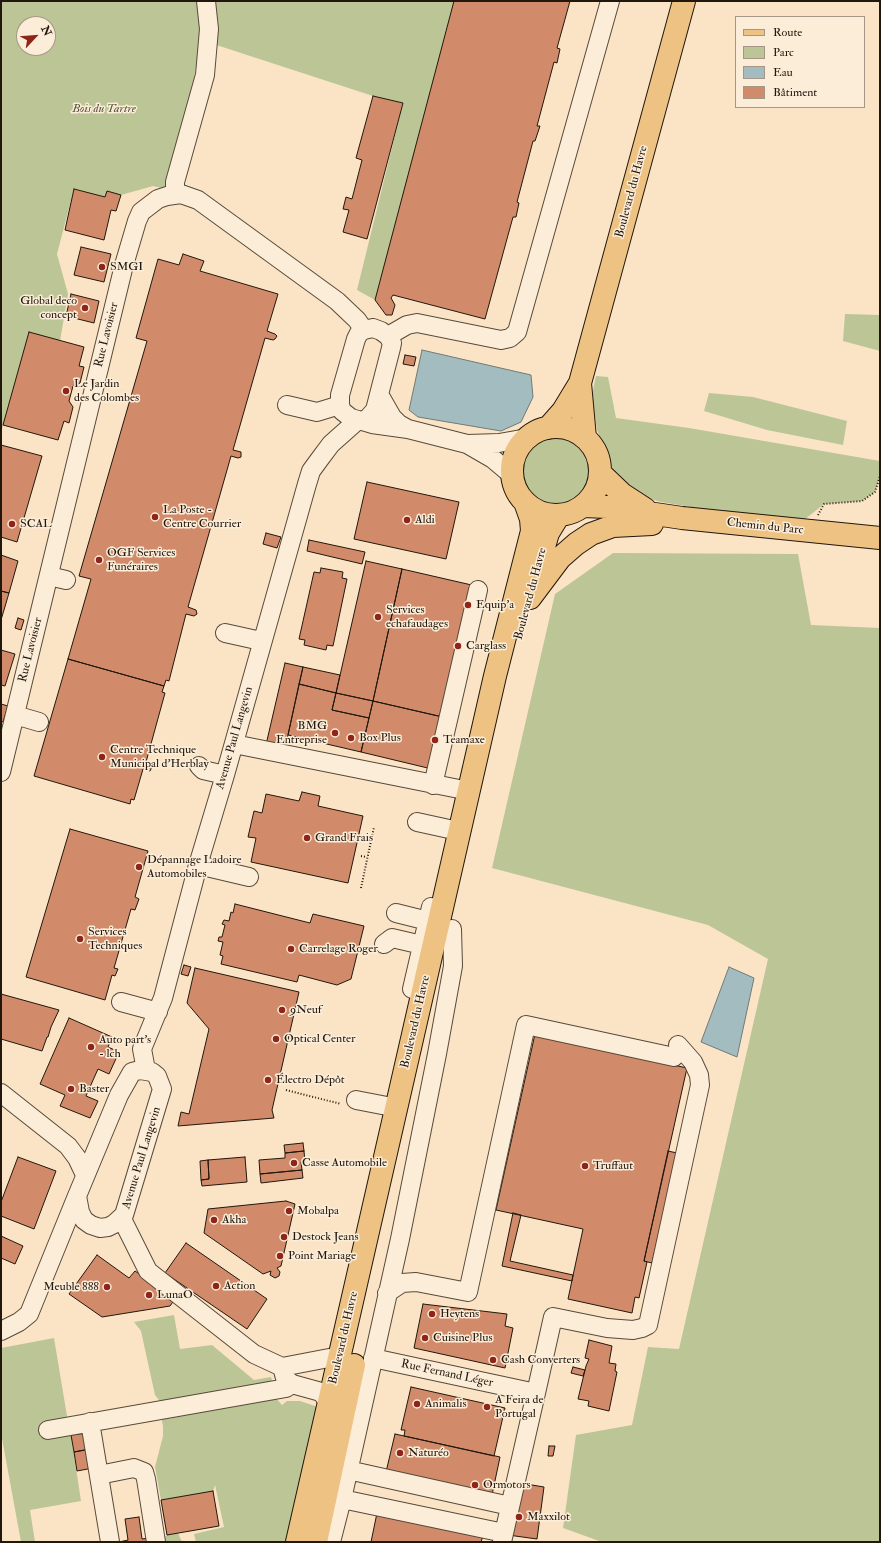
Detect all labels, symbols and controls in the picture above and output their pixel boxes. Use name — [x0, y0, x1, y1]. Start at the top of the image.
north arrow — [16, 16, 56, 56]
legend — [735, 16, 865, 108]
text: N — [38, 24, 54, 38]
text: Route — [773, 25, 802, 40]
text: Parc — [773, 45, 794, 60]
text: Eau — [773, 65, 793, 80]
text: Bâtiment — [773, 85, 817, 100]
park label: Bois du Tartre — [72, 102, 136, 116]
street label: Boulevard du Havre — [613, 144, 651, 240]
place label: SMGI — [110, 260, 143, 274]
marker: SMGI — [97, 262, 107, 272]
place label: Global deco concept — [20, 294, 77, 322]
street label: Rue Lavoisier — [92, 301, 122, 369]
marker: Global deco concept — [80, 303, 90, 313]
place label: Le Jardin des Colombes — [74, 377, 139, 405]
marker: Le Jardin des Colombes — [61, 386, 71, 396]
place label: La Poste - Centre Courrier — [163, 503, 241, 531]
marker: La Poste - Centre Courrier — [150, 512, 160, 522]
place label: Aldi — [415, 513, 435, 527]
marker: Aldi — [402, 515, 412, 525]
street label: Chemin du Parc — [726, 516, 804, 538]
place label: SCAL — [20, 517, 52, 531]
marker: SCAL — [7, 519, 17, 529]
place label: OGF Services Funéraires — [107, 546, 175, 574]
street label: Boulevard du Havre — [512, 546, 550, 642]
marker: OGF Services Funéraires — [94, 555, 104, 565]
place label: Equip'a — [476, 598, 514, 612]
marker: Equip'a — [463, 600, 473, 610]
place label: Services echafaudages — [386, 603, 448, 631]
marker: Services echafaudages — [373, 612, 383, 622]
street label: Rue Lavoisier — [16, 616, 46, 684]
place label: Carglass — [466, 639, 506, 653]
marker: Carglass — [453, 641, 463, 651]
street label: Avenue Paul Langevin — [213, 685, 257, 791]
place label: BMG Entreprise — [276, 719, 327, 747]
marker: BMG Entreprise — [330, 728, 340, 738]
place label: Box Plus — [359, 731, 401, 745]
marker: Box Plus — [346, 733, 356, 743]
place label: Teamaxe — [443, 733, 485, 747]
marker: Teamaxe — [430, 735, 440, 745]
place label: Centre Technique Municipal d'Herblay — [110, 743, 209, 771]
marker: Centre Technique Municipal d'Herblay — [97, 752, 107, 762]
place label: Grand Frais — [315, 831, 373, 845]
marker: Grand Frais — [302, 833, 312, 843]
place label: Dépannage Ladoire Automobiles — [147, 853, 241, 881]
marker: Dépannage Ladoire Automobiles — [134, 862, 144, 872]
place label: Services Techniques — [88, 925, 142, 953]
marker: Services Techniques — [75, 934, 85, 944]
place label: Carrelage Roger — [299, 942, 378, 956]
marker: Carrelage Roger — [286, 944, 296, 954]
street label: Boulevard du Havre — [398, 974, 434, 1070]
place label: 9Neuf — [290, 1003, 322, 1017]
marker: 9Neuf — [277, 1005, 287, 1015]
place label: Optical Center — [284, 1032, 356, 1046]
place label: Auto part's - lch — [99, 1033, 151, 1061]
marker: Optical Center — [271, 1034, 281, 1044]
marker: Auto part's - lch — [86, 1042, 96, 1052]
place label: Électro Dépôt — [276, 1073, 345, 1087]
marker: Électro Dépôt — [263, 1075, 273, 1085]
place label: Baster — [79, 1082, 109, 1096]
marker: Baster — [66, 1084, 76, 1094]
street label: Avenue Paul Langevin — [120, 1105, 164, 1211]
place label: Casse Automobile — [302, 1156, 387, 1170]
marker: Casse Automobile — [289, 1158, 299, 1168]
place label: Truffaut — [593, 1159, 633, 1173]
marker: Truffaut — [580, 1161, 590, 1171]
place label: Mobalpa — [297, 1204, 339, 1218]
marker: Mobalpa — [284, 1206, 294, 1216]
place label: Akha — [222, 1213, 247, 1227]
marker: Akha — [209, 1215, 219, 1225]
place label: Destock Jeans — [292, 1230, 359, 1244]
marker: Destock Jeans — [279, 1232, 289, 1242]
place label: Point Mariage — [288, 1249, 356, 1263]
marker: Point Mariage — [275, 1251, 285, 1261]
place label: Action — [224, 1279, 255, 1293]
place label: Meuble 888 — [43, 1280, 99, 1294]
marker: Action — [211, 1281, 221, 1291]
marker: Meuble 888 — [102, 1282, 112, 1292]
place label: LunaO — [157, 1288, 193, 1302]
marker: LunaO — [144, 1290, 154, 1300]
street label: Boulevard du Havre — [326, 1290, 362, 1386]
place label: Heytens — [440, 1307, 479, 1321]
marker: Heytens — [427, 1309, 437, 1319]
place label: Cuisine Plus — [433, 1331, 492, 1345]
marker: Cuisine Plus — [420, 1333, 430, 1343]
place label: Cash Converters — [501, 1353, 580, 1367]
marker: Cash Converters — [488, 1355, 498, 1365]
street label: Rue Fernand Léger — [400, 1357, 494, 1391]
place label: A Feira de Portugal — [495, 1393, 543, 1421]
place label: Animalis — [425, 1397, 467, 1411]
marker: Animalis — [412, 1399, 422, 1409]
marker: A Feira de Portugal — [482, 1402, 492, 1412]
place label: Naturéo — [408, 1446, 449, 1460]
marker: Naturéo — [395, 1448, 405, 1458]
place label: Ormotors — [483, 1478, 530, 1492]
marker: Ormotors — [470, 1480, 480, 1490]
place label: Maxxilot — [527, 1510, 570, 1524]
marker: Maxxilot — [514, 1512, 524, 1522]

